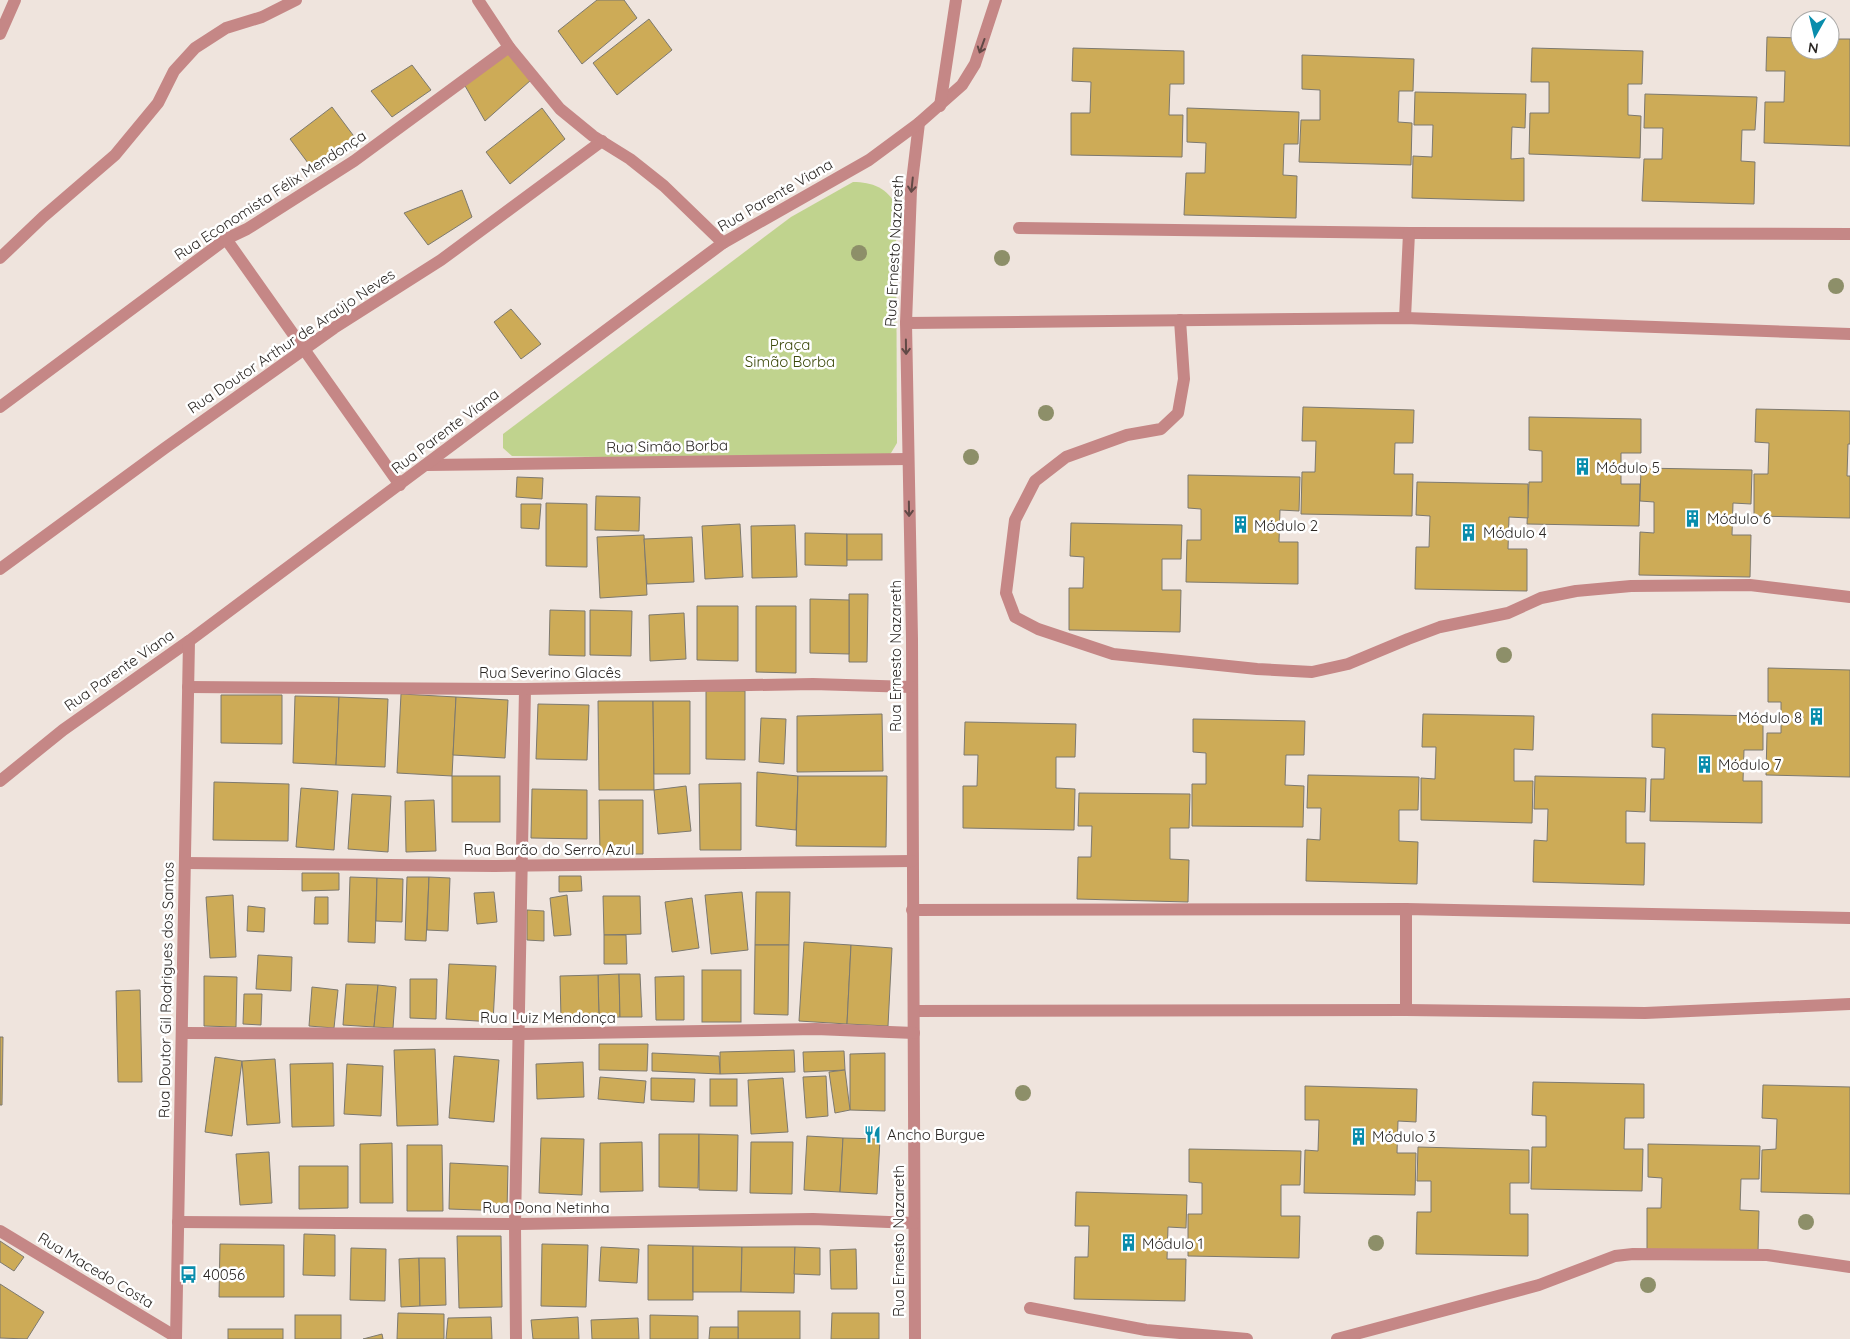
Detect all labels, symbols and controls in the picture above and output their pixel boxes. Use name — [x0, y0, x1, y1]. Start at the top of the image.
north arrow — [1790, 10, 1840, 60]
one-way arrow — [977, 38, 986, 54]
text: N — [1807, 38, 1820, 58]
street label: Rua Economista Félix Mendonça — [171, 126, 369, 264]
street label: Rua Parente Viana — [714, 154, 836, 236]
street label: Rua Ernesto Nazareth — [881, 175, 907, 327]
one-way arrow — [907, 176, 917, 192]
street label: Rua Doutor Arthur de Araújo Neves — [184, 264, 398, 418]
park label: Praça Simão Borba — [745, 335, 835, 371]
one-way arrow — [901, 338, 911, 355]
street label: Rua Parente Viana — [387, 384, 503, 478]
street label: Rua Simão Borba — [606, 435, 728, 457]
building icon: Módulo 5 — [1572, 457, 1592, 477]
place label: Módulo 5 — [1596, 458, 1660, 477]
one-way arrow — [905, 501, 914, 517]
building icon: Módulo 6 — [1683, 508, 1703, 528]
place label: Módulo 6 — [1707, 509, 1771, 528]
building icon: Módulo 2 — [1230, 515, 1250, 535]
place label: Módulo 2 — [1254, 516, 1318, 535]
building icon: Módulo 4 — [1459, 522, 1479, 542]
place label: Módulo 4 — [1483, 523, 1547, 542]
street label: Rua Ernesto Nazareth — [886, 580, 905, 732]
street label: Rua Parente Viana — [60, 625, 178, 715]
street label: Rua Severino Glacês — [479, 663, 621, 682]
building icon: Módulo 8 — [1806, 707, 1826, 727]
place label: Módulo 8 — [1738, 708, 1802, 727]
building icon: Módulo 7 — [1694, 754, 1714, 774]
place label: Módulo 7 — [1718, 755, 1782, 774]
street label: Rua Barão do Serro Azul — [464, 840, 634, 859]
street label: Rua Doutor Gil Rodrigues dos Santos — [154, 862, 178, 1118]
street label: Rua Luiz Mendonça — [480, 1008, 616, 1027]
restaurant icon: Ancho Burgue — [863, 1124, 883, 1144]
place label: Ancho Burgue — [887, 1125, 985, 1144]
building icon: Módulo 3 — [1348, 1126, 1368, 1146]
place label: Módulo 3 — [1372, 1127, 1436, 1146]
street label: Rua Ernesto Nazareth — [889, 1165, 908, 1317]
street label: Rua Dona Netinha — [482, 1198, 610, 1217]
street label: Rua Macedo Costa — [35, 1228, 157, 1312]
building icon: Módulo 1 — [1118, 1233, 1138, 1253]
place label: Módulo 1 — [1142, 1234, 1203, 1253]
bus stop icon: 40056 — [179, 1264, 199, 1284]
place label: 40056 — [203, 1265, 245, 1284]

